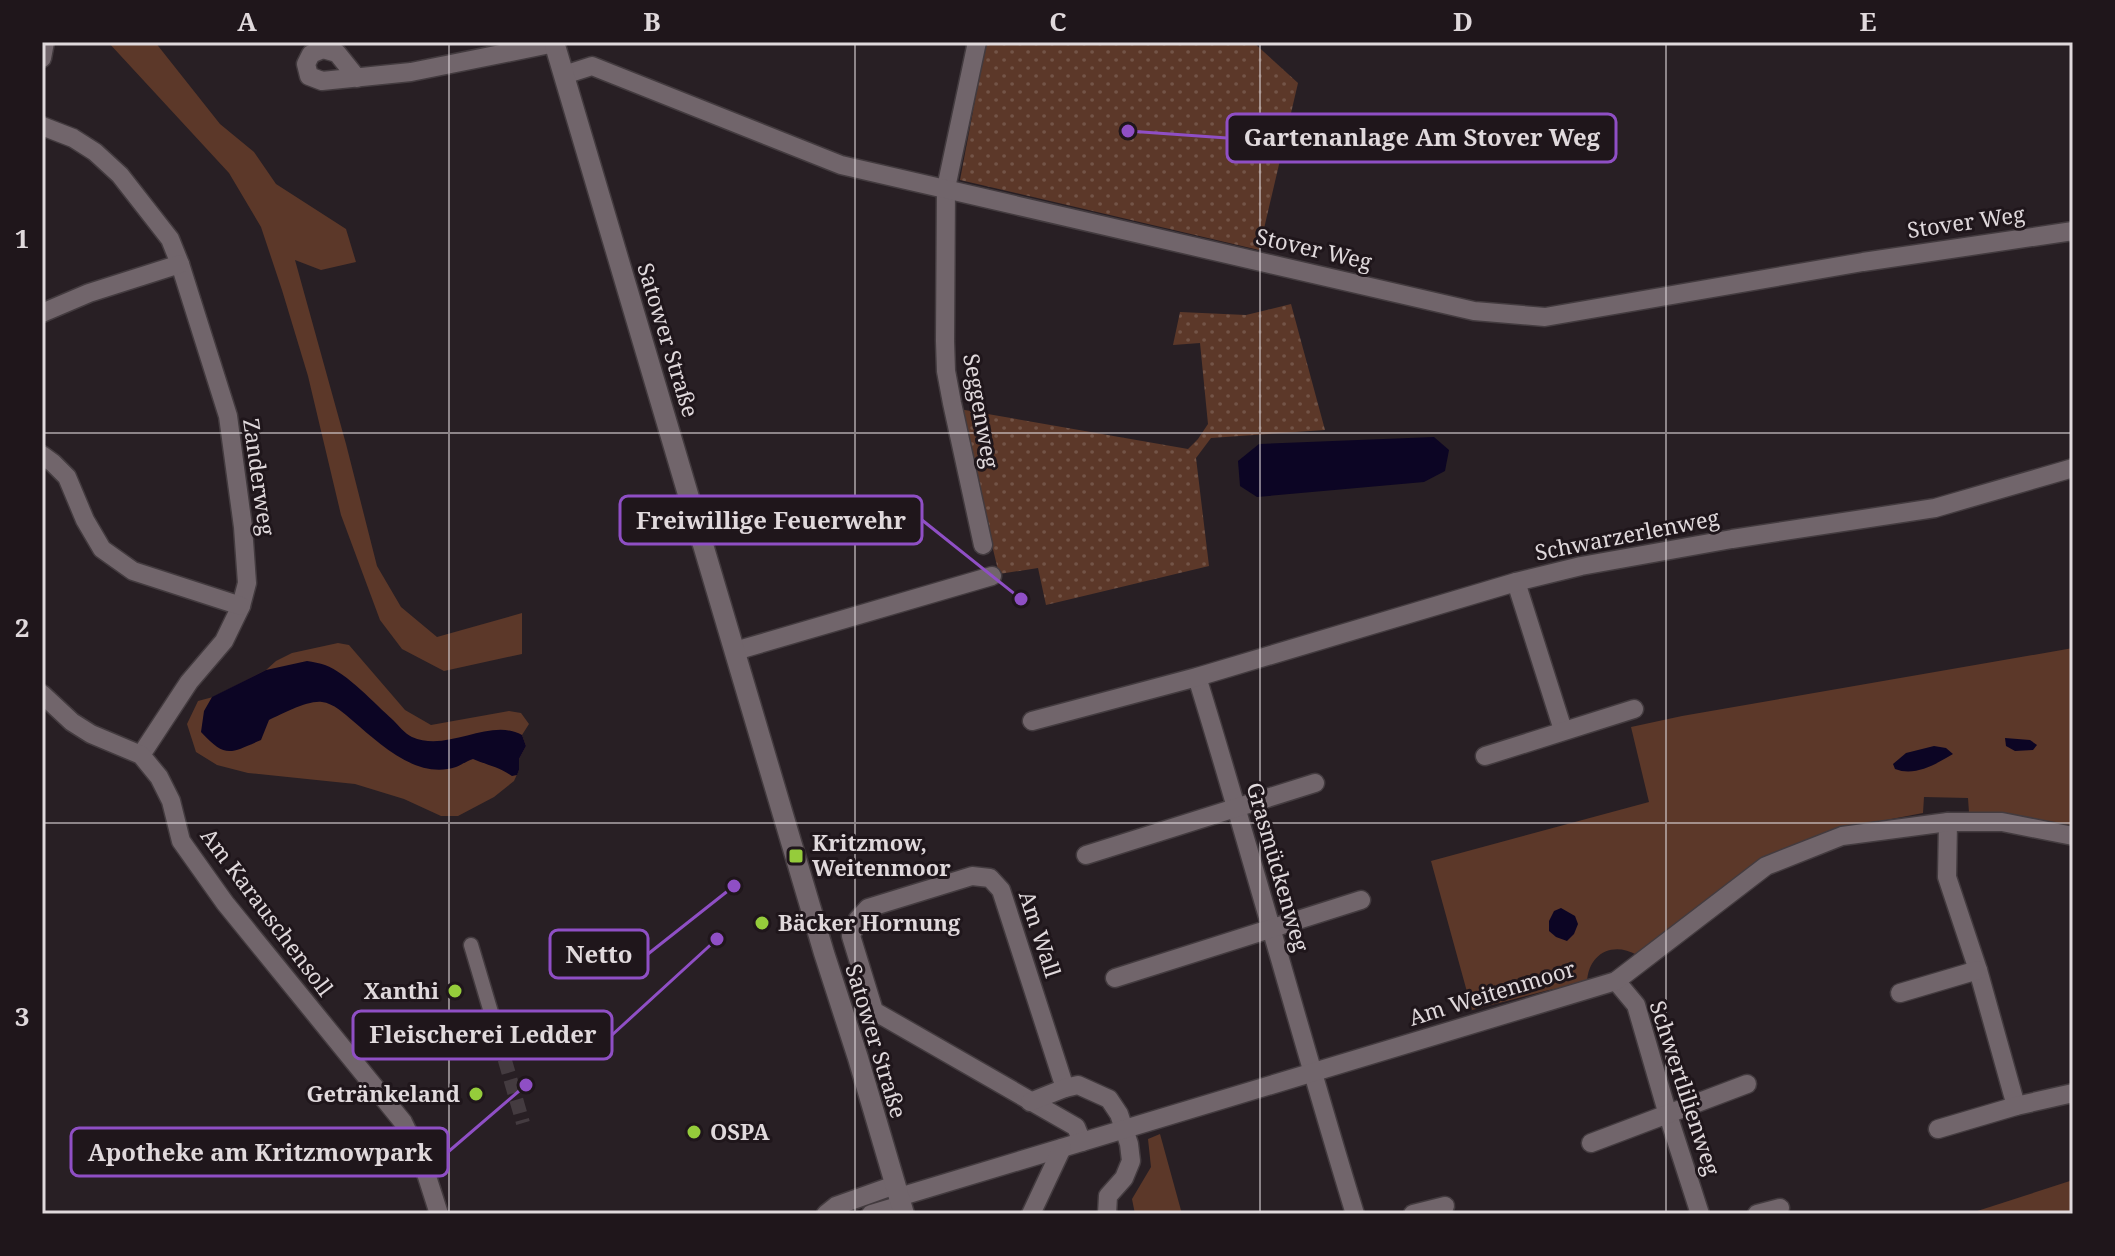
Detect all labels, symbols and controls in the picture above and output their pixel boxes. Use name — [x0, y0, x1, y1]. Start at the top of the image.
text: A — [237, 3, 257, 39]
text: B — [643, 3, 661, 39]
text: C — [1049, 3, 1067, 39]
text: D — [1453, 3, 1473, 39]
text: E — [1860, 3, 1877, 39]
callout: Gartenanlage Am Stover Weg — [1227, 114, 1616, 162]
text: Gartenanlage Am Stover Weg — [1244, 120, 1601, 153]
street label: Stover Weg — [1905, 198, 2027, 244]
text: 1 — [15, 220, 29, 256]
street label: Stover Weg — [1253, 220, 1375, 276]
street label: Satower Straße — [631, 259, 707, 420]
street label: Seggenweg — [957, 351, 1007, 471]
street label: Zanderweg — [237, 416, 283, 537]
callout: Freiwillige Feuerwehr — [620, 496, 922, 544]
street label: Schwarzerlenweg — [1532, 501, 1722, 567]
text: Freiwillige Feuerwehr — [636, 503, 907, 536]
text: 2 — [15, 609, 29, 645]
street label: Grasmückenweg — [1240, 779, 1317, 955]
street label: Am Karauschensoll — [195, 821, 341, 1002]
place label: Kritzmow, Weitenmoor — [812, 827, 951, 882]
marker: Kritzmow, Weitenmoor — [787, 847, 805, 865]
street label: Am Wall — [1013, 886, 1069, 981]
place label: Bäcker Hornung — [778, 907, 961, 937]
marker: Bäcker Hornung — [753, 914, 771, 932]
callout: Netto — [550, 930, 648, 978]
text: Netto — [566, 937, 632, 970]
street label: Am Weitenmoor — [1405, 952, 1579, 1032]
street label: Satower Straße — [839, 960, 915, 1121]
place label: Xanthi — [364, 975, 439, 1005]
marker: Xanthi — [446, 982, 464, 1000]
street label: Schwertlilienweg — [1644, 997, 1728, 1179]
text: 3 — [15, 998, 29, 1034]
callout: Fleischerei Ledder — [353, 1011, 612, 1059]
text: Fleischerei Ledder — [369, 1017, 597, 1050]
place label: Getränkeland — [307, 1078, 460, 1108]
marker: Getränkeland — [467, 1085, 485, 1103]
place label: OSPA — [710, 1116, 770, 1146]
marker: OSPA — [685, 1123, 703, 1141]
callout: Apotheke am Kritzmowpark — [71, 1128, 448, 1176]
text: Apotheke am Kritzmowpark — [88, 1135, 433, 1168]

